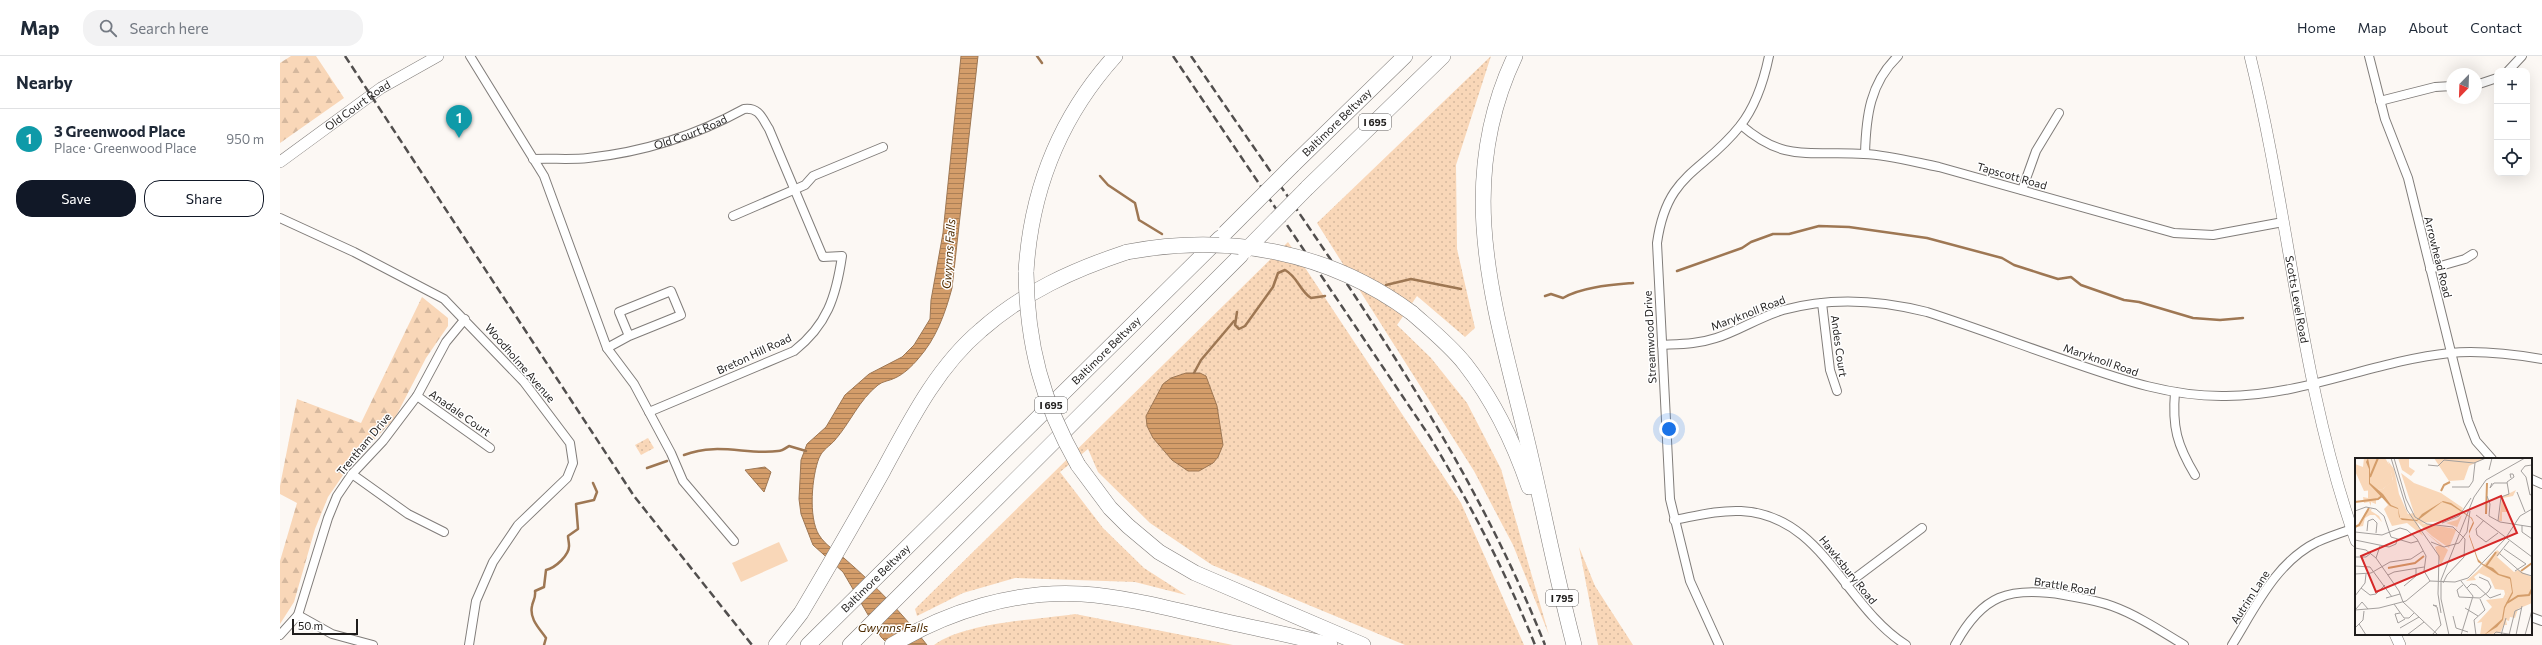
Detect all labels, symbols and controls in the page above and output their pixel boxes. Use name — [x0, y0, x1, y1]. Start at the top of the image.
search box — [83, 10, 363, 46]
text: Map — [20, 16, 59, 39]
icon: search — [97, 17, 119, 39]
text: Search here — [129, 19, 209, 37]
text: Home — [2297, 19, 2336, 36]
text: Map — [2358, 19, 2386, 36]
text: About — [2408, 19, 2448, 36]
text: Contact — [2470, 19, 2522, 36]
north arrow — [2446, 68, 2482, 104]
map controls — [2494, 68, 2530, 176]
button: + — [2494, 68, 2530, 104]
text: Nearby — [16, 72, 73, 93]
street label: Old Court Road — [322, 77, 392, 133]
street label: Baltimore Beltway — [1299, 85, 1374, 159]
button: − — [2494, 104, 2530, 140]
pin: 1 — [446, 105, 472, 138]
street label: Old Court Road — [652, 112, 729, 151]
road number: I 695 — [1359, 114, 1391, 130]
text: 3 Greenwood Place — [54, 122, 185, 140]
text: 1 — [26, 131, 32, 147]
text: 950 m — [226, 131, 264, 147]
text: Place · Greenwood Place — [54, 140, 196, 156]
button: locate — [2494, 140, 2530, 176]
street label: Tapscott Road — [1976, 159, 2049, 192]
button: Save — [16, 180, 136, 217]
button: Share — [144, 180, 264, 217]
street label: Arrowhead Road — [2422, 215, 2455, 299]
water label: Gwynns Falls — [939, 218, 957, 290]
street label: Scotts Level Road — [2283, 255, 2312, 344]
street label: Streamwood Drive — [1641, 290, 1658, 384]
street label: Maryknoll Road — [1709, 292, 1787, 333]
street label: Baltimore Beltway — [1069, 313, 1143, 387]
street label: Andes Court — [1829, 314, 1850, 378]
street label: Woodholme Avenue — [483, 321, 558, 405]
street label: Breton Hill Road — [714, 331, 793, 377]
street label: Maryknoll Road — [2062, 341, 2140, 378]
street label: Anadale Court — [427, 387, 494, 439]
road number: I 695 — [1035, 397, 1067, 413]
street label: Trentham Drive — [334, 410, 394, 477]
your location — [1659, 419, 1679, 439]
inset map — [2355, 458, 2532, 635]
street label: Hawksbury Road — [1817, 533, 1880, 606]
street label: Baltimore Beltway — [838, 541, 913, 615]
street label: Autrim Lane — [2227, 567, 2272, 626]
street label: Brattle Road — [2033, 574, 2097, 597]
road number: I 795 — [1546, 590, 1578, 606]
scale bar — [292, 617, 358, 636]
text: 50 m — [298, 619, 323, 632]
water label: Gwynns Falls — [858, 620, 929, 634]

